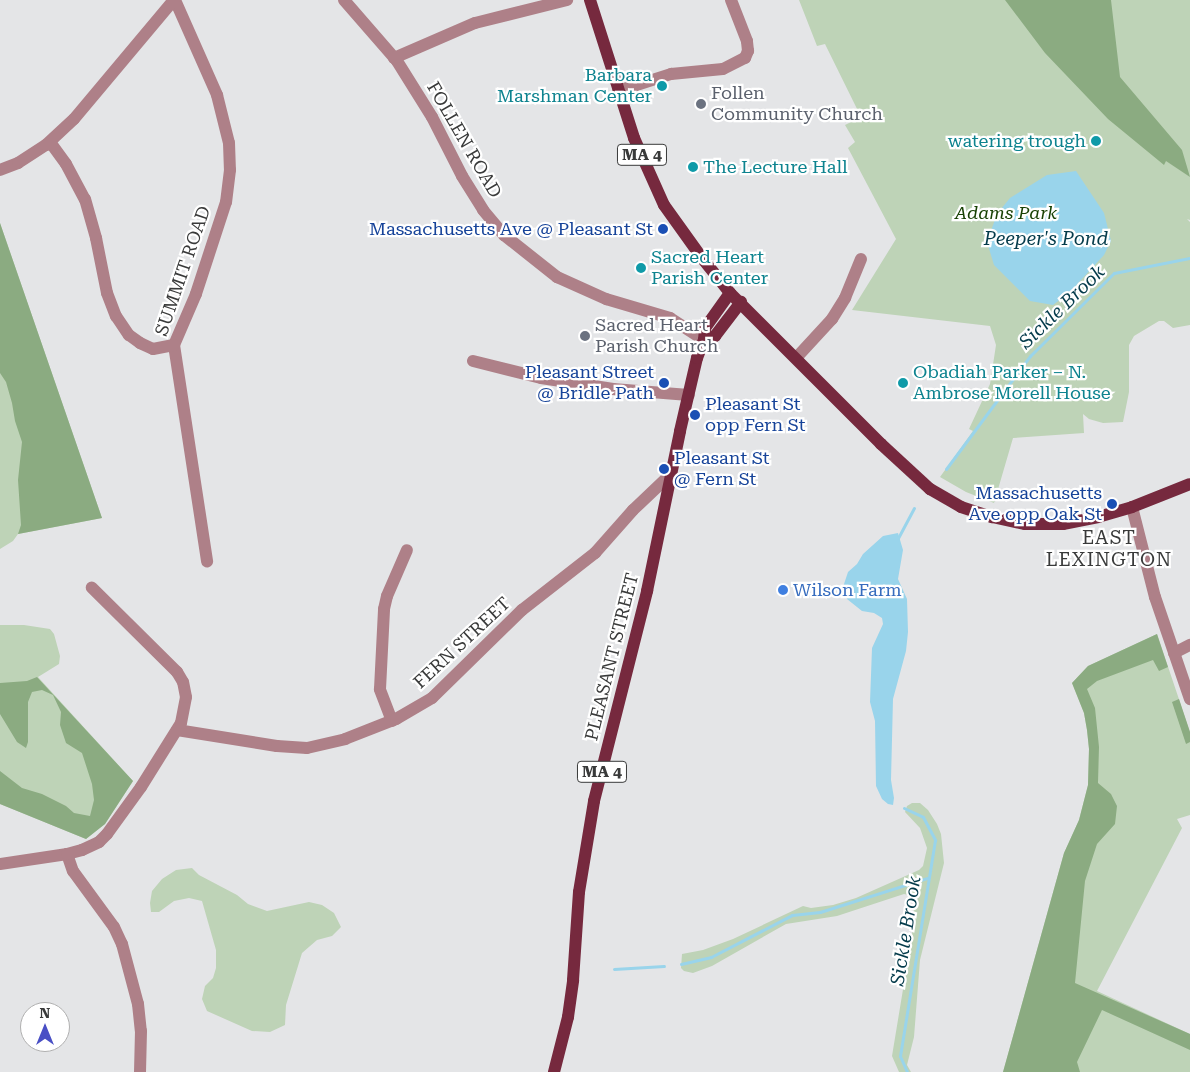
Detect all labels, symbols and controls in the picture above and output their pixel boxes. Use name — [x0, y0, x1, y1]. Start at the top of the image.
place label: Barbara Marshman Center — [497, 65, 652, 108]
street label: FOLLEN ROAD — [422, 78, 506, 202]
marker: Barbara Marshman Center — [656, 80, 668, 92]
place label: Follen Community Church — [711, 83, 883, 126]
marker: Follen Community Church — [695, 98, 707, 110]
place label: watering trough — [948, 130, 1086, 152]
marker: watering trough — [1090, 135, 1102, 147]
road number: MA 4 — [616, 142, 668, 168]
place label: The Lecture Hall — [703, 156, 848, 178]
marker: The Lecture Hall — [687, 161, 699, 173]
park label: Adams Park — [955, 202, 1057, 224]
street label: SUMMIT ROAD — [151, 203, 215, 339]
place label: Massachusetts Ave @ Pleasant St — [369, 218, 653, 240]
marker: Massachusetts Ave @ Pleasant St — [657, 223, 669, 235]
water label: Peeper's Pond — [984, 228, 1108, 250]
place label: Sacred Heart Parish Center — [651, 247, 768, 290]
water label: Sickle Brook — [1014, 260, 1110, 354]
marker: Sacred Heart Parish Center — [635, 262, 647, 274]
place label: Sacred Heart Parish Church — [595, 315, 718, 358]
marker: Sacred Heart Parish Church — [579, 330, 591, 342]
place label: Pleasant Street @ Bridle Path — [525, 362, 654, 404]
place label: Obadiah Parker – N. Ambrose Morell House — [913, 362, 1111, 404]
marker: Pleasant Street @ Bridle Path — [658, 377, 670, 389]
marker: Obadiah Parker – N. Ambrose Morell House — [897, 377, 909, 389]
place label: Pleasant St opp Fern St — [705, 394, 805, 436]
marker: Pleasant St opp Fern St — [689, 409, 701, 421]
place label: Pleasant St @ Fern St — [674, 448, 769, 490]
marker: Pleasant St @ Fern St — [658, 463, 670, 475]
place label: Massachusetts Ave opp Oak St — [968, 483, 1102, 526]
marker: Massachusetts Ave opp Oak St — [1106, 498, 1118, 510]
district label: EAST LEXINGTON — [1045, 527, 1173, 571]
street label: PLEASANT STREET — [581, 571, 643, 743]
place label: Wilson Farm — [793, 579, 902, 601]
marker: Wilson Farm — [777, 584, 789, 596]
street label: FERN STREET — [409, 593, 515, 693]
road number: MA 4 — [576, 759, 628, 786]
water label: Sickle Brook — [886, 875, 926, 987]
north arrow — [20, 1002, 70, 1052]
text: N — [40, 1005, 50, 1021]

